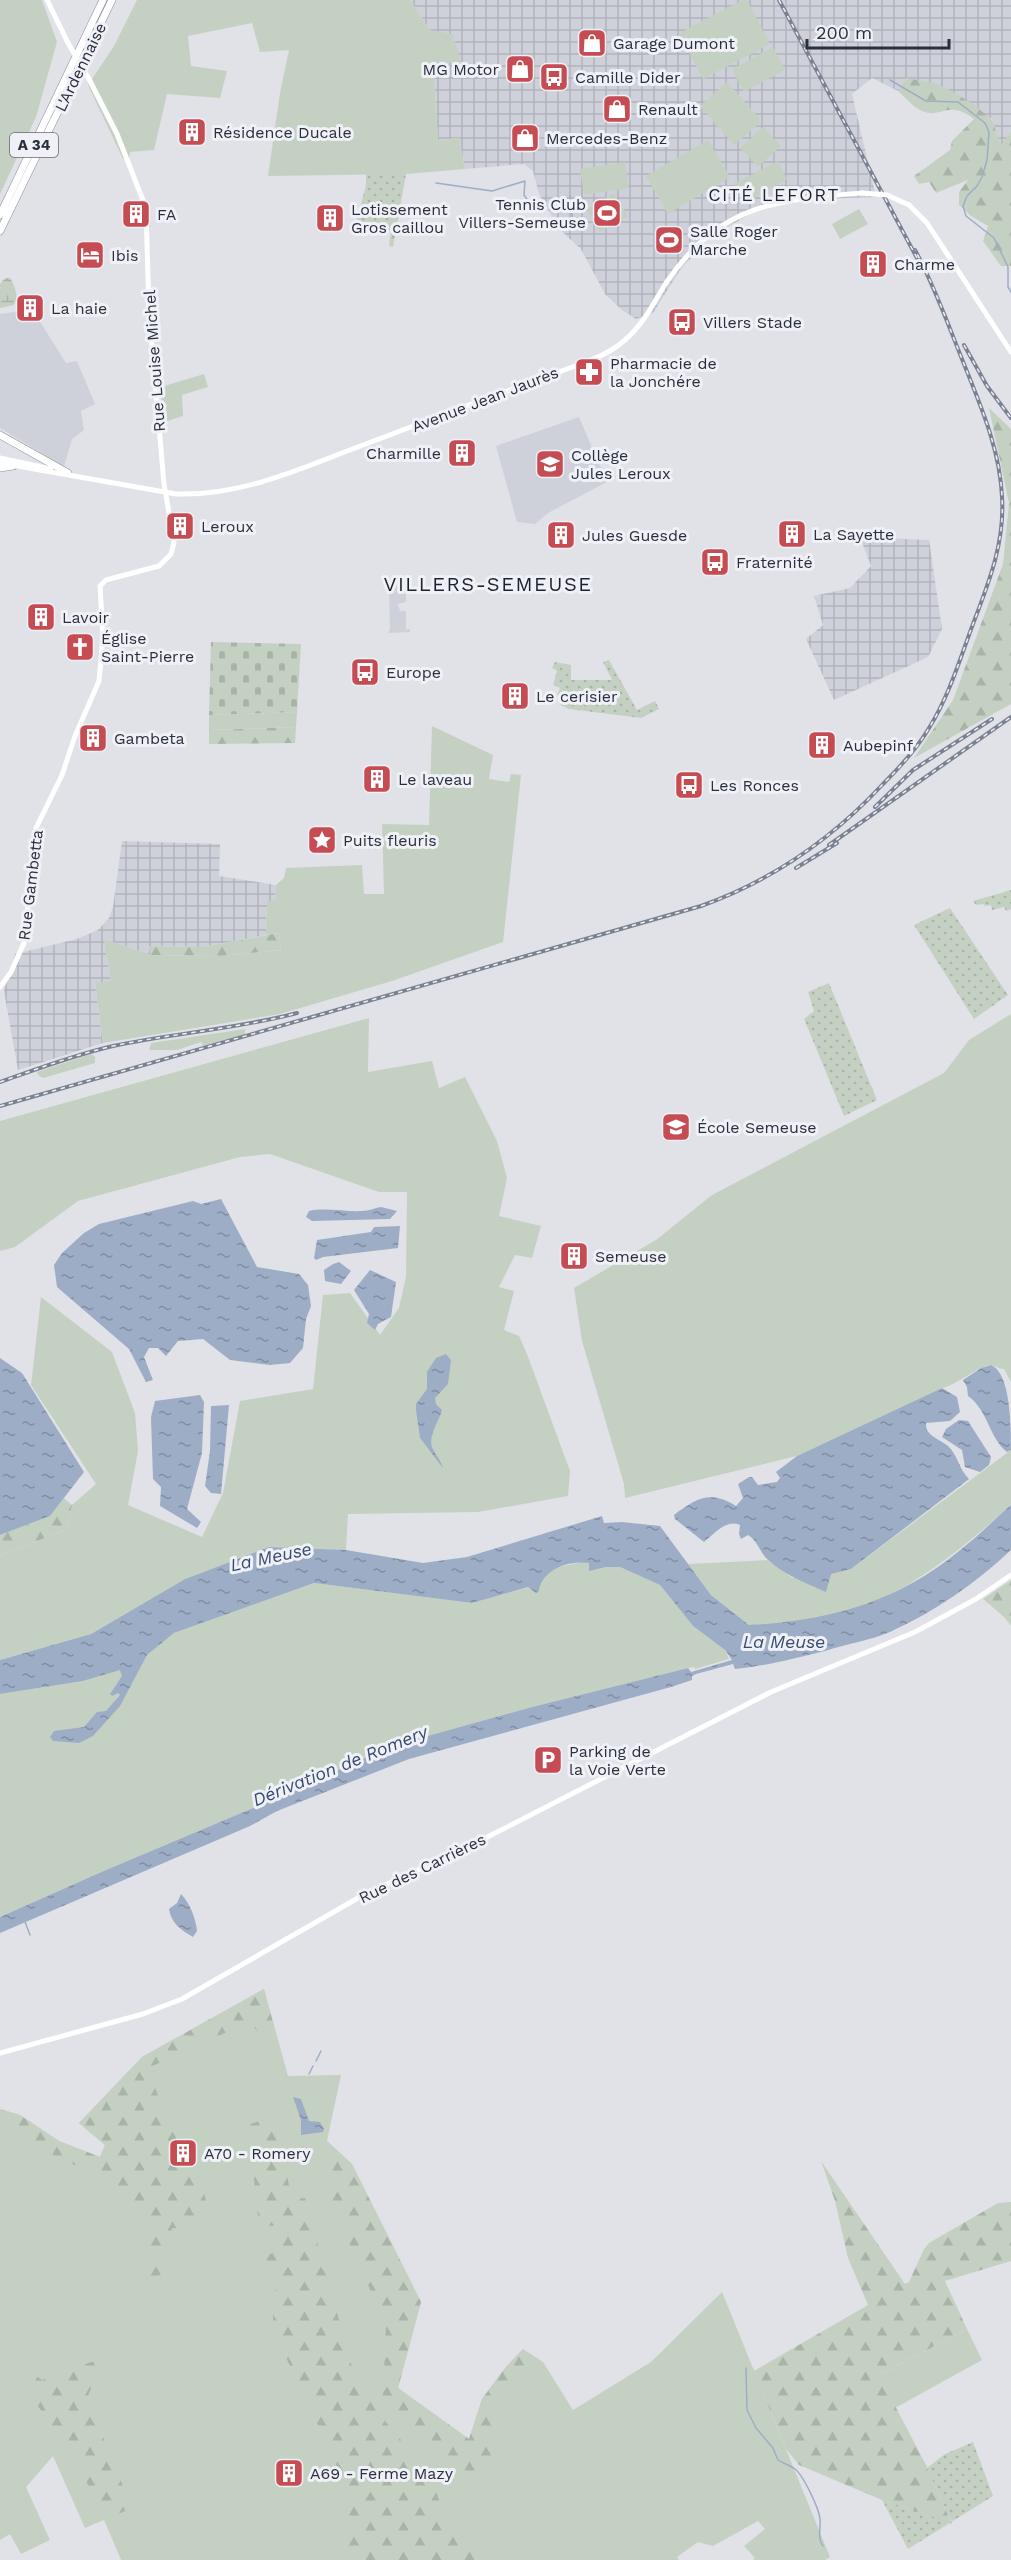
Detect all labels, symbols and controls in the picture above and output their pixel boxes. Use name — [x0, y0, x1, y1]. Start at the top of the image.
scale bar — [807, 12, 950, 50]
street label: L'Ardennaise — [51, 20, 110, 115]
text: 200 m — [816, 22, 872, 43]
shop icon: Garage Dumont — [576, 27, 608, 59]
place label: Garage Dumont — [613, 34, 735, 53]
shop icon: MG Motor — [504, 53, 536, 85]
place label: MG Motor — [422, 60, 499, 79]
bus stop icon: Camille Dider — [538, 61, 570, 93]
place label: Camille Dider — [575, 68, 681, 87]
shop icon: Renault — [601, 93, 633, 125]
place label: Renault — [638, 100, 698, 119]
building icon: Résidence Ducale — [176, 116, 208, 148]
shop icon: Mercedes-Benz — [509, 122, 541, 154]
place label: Résidence Ducale — [213, 123, 352, 142]
place label: Mercedes-Benz — [546, 129, 667, 148]
road number: A 34 — [10, 133, 58, 157]
district label: CITÉ LEFORT — [708, 184, 840, 205]
place label: Tennis Club Villers-Semeuse — [458, 195, 586, 232]
sports icon: Tennis Club Villers-Semeuse — [591, 197, 623, 229]
building icon: FA — [120, 198, 152, 230]
place label: Lotissement Gros caillou — [351, 200, 448, 237]
building icon: Lotissement Gros caillou — [314, 202, 346, 234]
place label: FA — [157, 205, 177, 224]
place label: Salle Roger Marche — [690, 222, 778, 259]
sports icon: Salle Roger Marche — [653, 224, 685, 256]
hotel icon: Ibis — [74, 239, 106, 271]
place label: Ibis — [111, 246, 138, 265]
building icon: Charme — [857, 248, 889, 280]
place label: Charme — [894, 255, 955, 274]
street label: Rue Louise Michel — [140, 289, 169, 433]
building icon: La haie — [14, 292, 46, 324]
place label: La haie — [51, 299, 107, 318]
bus stop icon: Villers Stade — [666, 306, 698, 338]
place label: Villers Stade — [703, 313, 802, 332]
place label: Pharmacie de la Jonchére — [610, 354, 717, 391]
pharmacy icon: Pharmacie de la Jonchére — [573, 356, 605, 388]
street label: Avenue Jean Jaurès — [409, 363, 561, 436]
building icon: Charmille — [446, 437, 478, 469]
place label: Charmille — [366, 444, 441, 463]
place label: Collège Jules Leroux — [571, 446, 671, 483]
school or university icon: Collège Jules Leroux — [534, 448, 566, 480]
building icon: Leroux — [164, 510, 196, 542]
place label: Leroux — [201, 517, 254, 536]
building icon: La Sayette — [776, 518, 808, 550]
building icon: Jules Guesde — [545, 519, 577, 551]
place label: La Sayette — [813, 525, 894, 544]
place label: Jules Guesde — [582, 526, 687, 545]
bus stop icon: Fraternité — [699, 546, 731, 578]
place label: Fraternité — [736, 553, 813, 572]
district label: VILLERS-SEMEUSE — [383, 572, 593, 596]
building icon: Lavoir — [25, 601, 57, 633]
place label: Lavoir — [62, 608, 110, 627]
place label: Église Saint-Pierre — [101, 629, 194, 666]
church icon: Église Saint-Pierre — [64, 631, 96, 663]
bus stop icon: Europe — [349, 656, 381, 688]
place label: Europe — [386, 663, 441, 682]
building icon: Le cerisier — [499, 680, 531, 712]
place label: Le cerisier — [536, 687, 618, 706]
building icon: Gambeta — [77, 722, 109, 754]
place label: Gambeta — [114, 729, 185, 748]
building icon: Aubepinf — [806, 729, 838, 761]
place label: Aubepinf — [843, 736, 914, 755]
building icon: Le laveau — [361, 763, 393, 795]
bus stop icon: Les Ronces — [673, 769, 705, 801]
place label: Le laveau — [398, 770, 472, 789]
place label: Les Ronces — [710, 776, 799, 795]
place icon: Puits fleuris — [306, 824, 338, 856]
street label: Rue Gambetta — [14, 829, 47, 941]
place label: Puits fleuris — [343, 831, 437, 850]
school or university icon: École Semeuse — [660, 1111, 692, 1143]
place label: École Semeuse — [697, 1118, 817, 1137]
building icon: Semeuse — [558, 1240, 590, 1272]
place label: Semeuse — [595, 1247, 667, 1266]
water label: La Meuse — [228, 1538, 313, 1575]
water label: La Meuse — [743, 1631, 825, 1652]
water label: Dérivation de Romery — [249, 1720, 432, 1810]
place label: Parking de la Voie Verte — [569, 1742, 666, 1779]
parking icon: Parking de la Voie Verte — [532, 1744, 564, 1776]
street label: Rue des Carrières — [356, 1830, 489, 1907]
building icon: A70 - Romery — [167, 2137, 199, 2169]
place label: A70 - Romery — [204, 2144, 311, 2163]
building icon: A69 - Ferme Mazy — [273, 2457, 305, 2489]
place label: A69 - Ferme Mazy — [310, 2464, 454, 2483]

